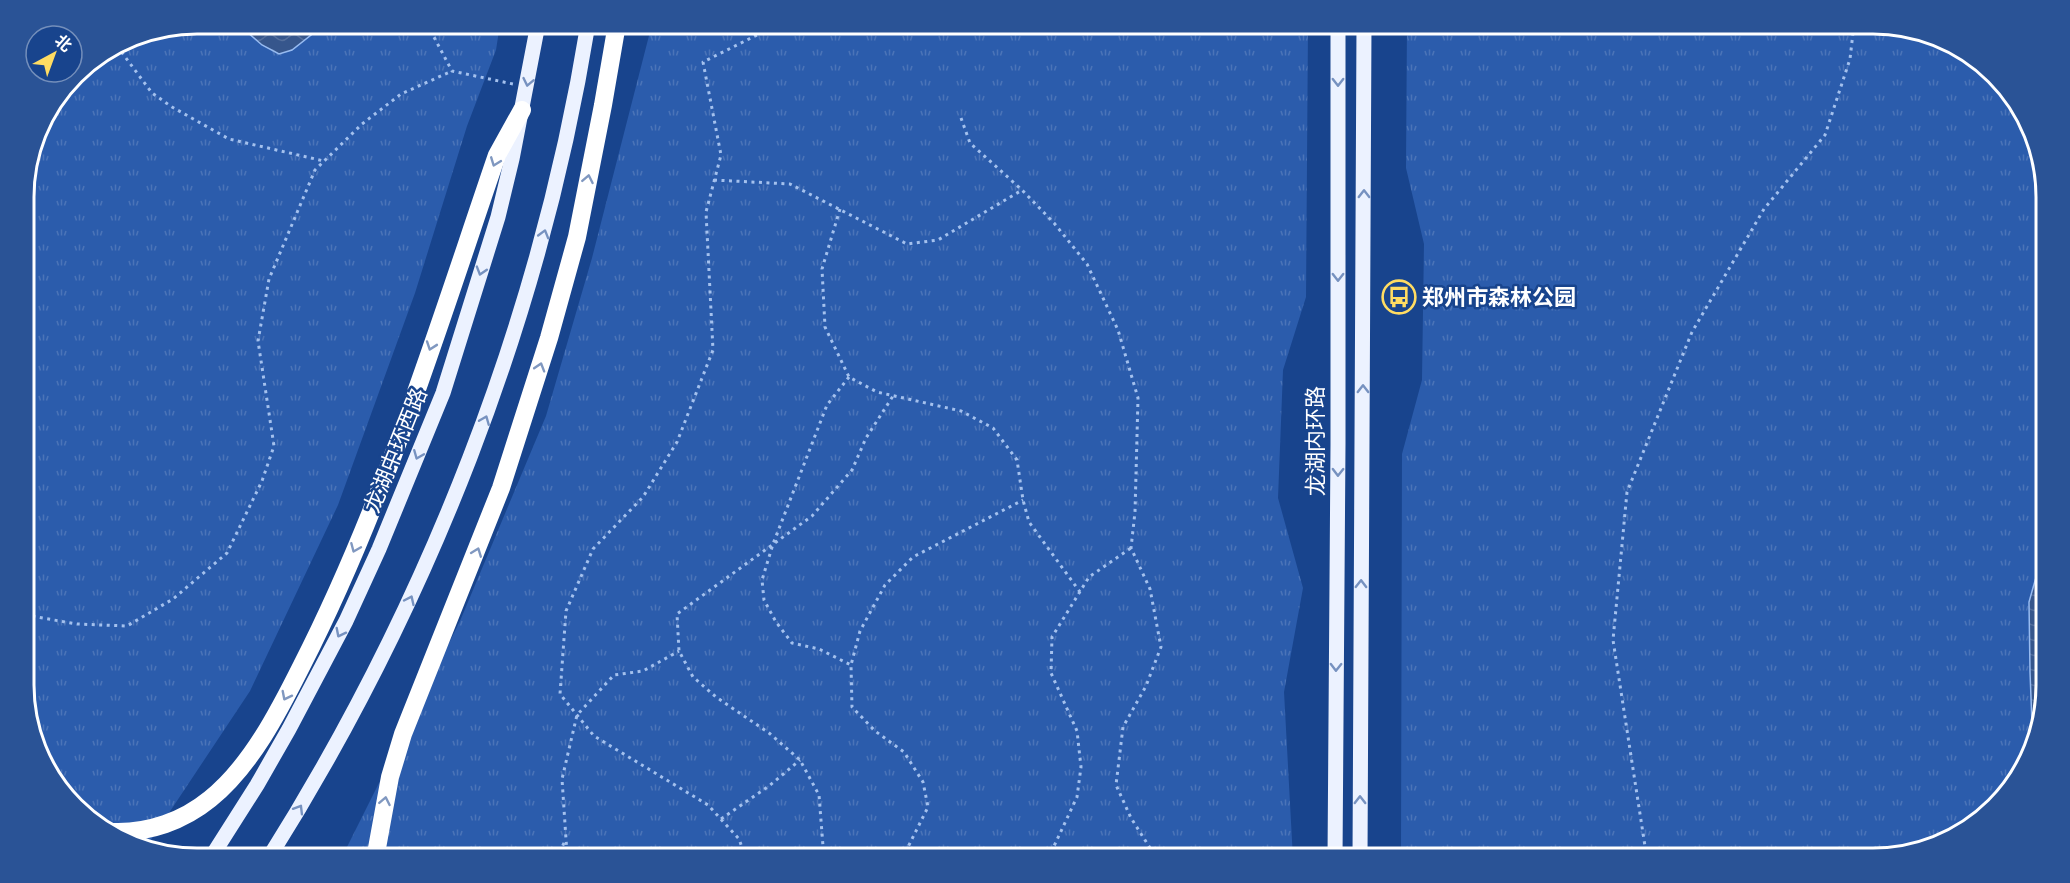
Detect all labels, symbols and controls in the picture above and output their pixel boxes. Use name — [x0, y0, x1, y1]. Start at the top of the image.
north arrow — [24, 24, 84, 84]
text: 北 — [51, 30, 76, 55]
one-way arrow — [522, 76, 535, 86]
one-way arrow — [1332, 78, 1344, 87]
one-way arrow — [490, 156, 503, 166]
one-way arrow — [581, 174, 594, 184]
one-way arrow — [1357, 190, 1370, 199]
one-way arrow — [537, 229, 549, 240]
one-way arrow — [476, 265, 488, 276]
one-way arrow — [1332, 273, 1344, 282]
bus stop icon: 郑州市森林公园 — [1381, 279, 1417, 315]
place label: 郑州市森林公园 — [1422, 283, 1576, 311]
one-way arrow — [426, 340, 439, 351]
one-way arrow — [533, 362, 545, 373]
street label: 龙湖中环西路 — [357, 384, 433, 516]
one-way arrow — [1357, 385, 1369, 394]
street label: 龙湖内环路 — [1301, 386, 1329, 496]
one-way arrow — [478, 415, 490, 426]
one-way arrow — [413, 449, 425, 460]
one-way arrow — [1332, 468, 1344, 477]
one-way arrow — [350, 541, 362, 552]
one-way arrow — [469, 547, 482, 557]
one-way arrow — [1355, 580, 1367, 589]
one-way arrow — [402, 595, 414, 606]
one-way arrow — [335, 627, 347, 638]
one-way arrow — [1330, 663, 1342, 672]
one-way arrow — [282, 690, 293, 701]
one-way arrow — [1354, 796, 1366, 805]
one-way arrow — [378, 797, 391, 807]
one-way arrow — [292, 805, 304, 815]

